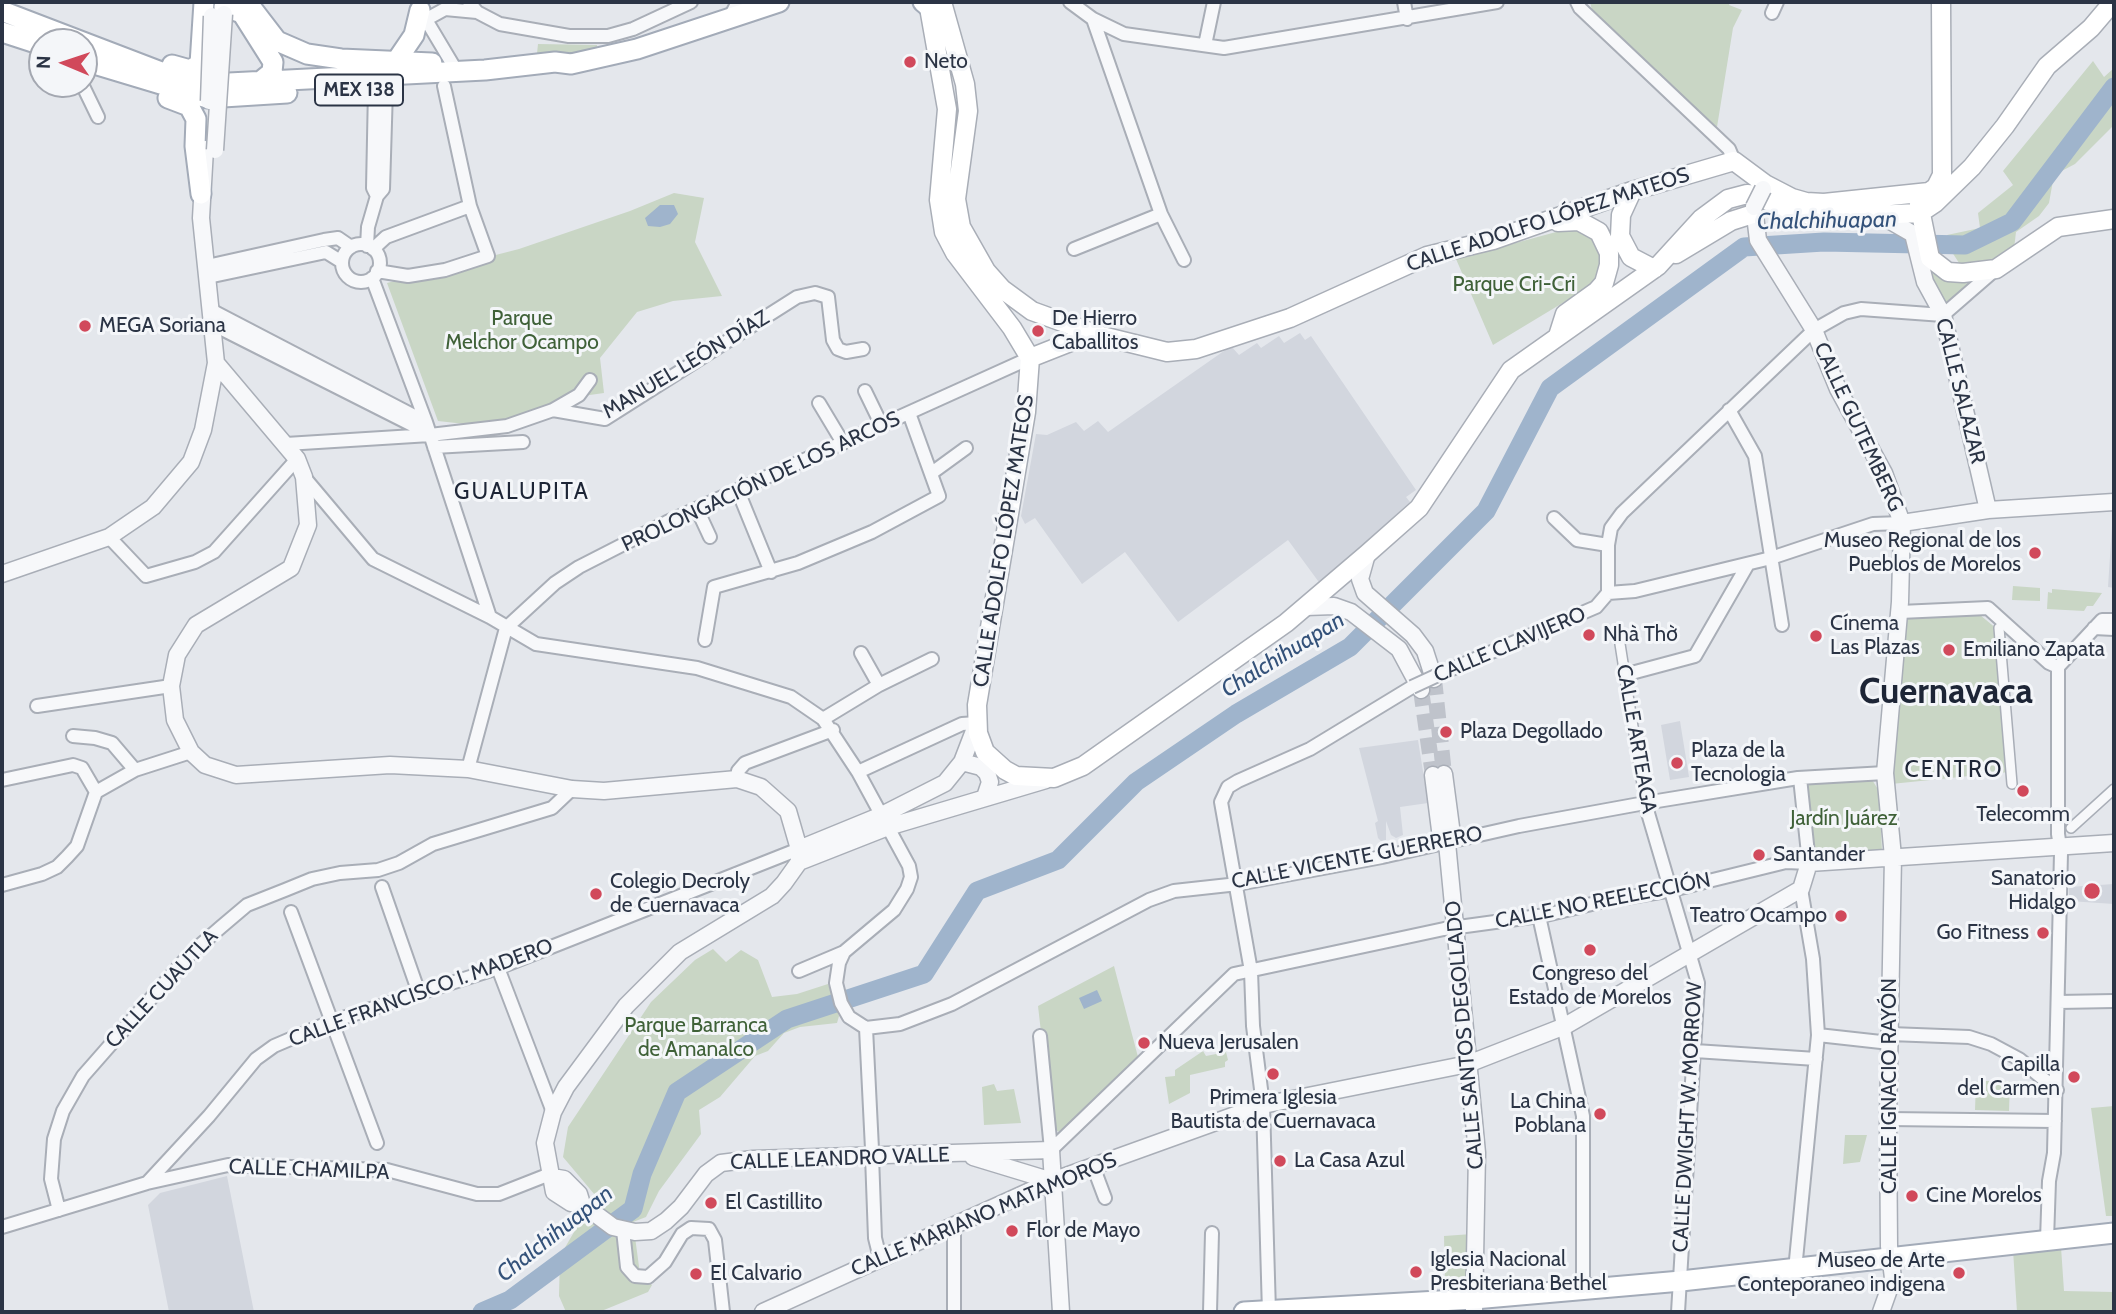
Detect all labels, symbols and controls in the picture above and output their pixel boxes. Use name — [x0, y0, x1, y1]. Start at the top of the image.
north arrow — [28, 28, 98, 98]
place label: Neto — [924, 49, 968, 75]
marker: Neto — [902, 54, 918, 70]
text: N — [32, 55, 55, 69]
road number: MEX 138 — [315, 74, 403, 106]
street label: CALLE ADOLFO LÓPEZ MATEOS — [1403, 162, 1693, 278]
water label: Chalchihuapan — [1757, 206, 1897, 236]
park label: Parque Cri-Cri — [1453, 272, 1575, 298]
street label: MANUEL LEÓN DÍAZ — [598, 305, 774, 425]
park label: Parque Melchor Ocampo — [445, 306, 599, 356]
place label: De Hierro Caballitos — [1052, 306, 1138, 356]
place label: MEGA Soriana — [99, 313, 226, 339]
street label: CALLE SALAZAR — [1930, 316, 1990, 466]
marker: MEGA Soriana — [77, 318, 93, 334]
marker: De Hierro Caballitos — [1030, 323, 1046, 339]
street label: CALLE GUTEMBERG — [1808, 339, 1908, 515]
street label: CALLE ADOLFO LÓPEZ MATEOS — [968, 393, 1040, 689]
street label: PROLONGACIÓN DE LOS ARCOS — [618, 406, 904, 558]
district label: GUALUPITA — [455, 478, 589, 506]
place label: Museo Regional de los Pueblos de Morelos — [1824, 528, 2021, 578]
marker: Museo Regional de los Pueblos de Morelos — [2027, 545, 2043, 561]
street label: CALLE CLAVIJERO — [1430, 602, 1590, 688]
water label: Chalchihuapan — [1216, 606, 1350, 704]
place label: Cínema Las Plazas — [1830, 611, 1920, 661]
place label: Nhà Thờ — [1603, 622, 1678, 648]
marker: Nhà Thờ — [1581, 627, 1597, 643]
marker: Cínema Las Plazas — [1808, 628, 1824, 644]
place label: Emiliano Zapata — [1963, 637, 2105, 663]
marker: Emiliano Zapata — [1941, 642, 1957, 658]
street label: CALLE ARTEAGA — [1610, 662, 1662, 816]
district label: Cuernavaca — [1859, 672, 2033, 714]
place label: Plaza Degollado — [1460, 719, 1603, 745]
marker: Plaza Degollado — [1438, 724, 1454, 740]
place label: Plaza de la Tecnologia — [1691, 738, 1786, 788]
marker: Plaza de la Tecnologia — [1669, 755, 1685, 771]
district label: CENTRO — [1905, 756, 2003, 784]
marker: Telecomm — [2015, 783, 2031, 799]
place label: Telecomm — [1976, 802, 2070, 828]
park label: Jardín Juárez — [1790, 806, 1898, 832]
street label: CALLE VICENTE GUERRERO — [1229, 821, 1485, 895]
place label: Santander — [1773, 842, 1865, 868]
marker: Santander — [1751, 847, 1767, 863]
place label: Sanatorio Hidalgo — [1991, 866, 2076, 916]
street label: CALLE NO REELECCIÓN — [1493, 868, 1713, 934]
place label: Colegio Decroly de Cuernavaca — [610, 869, 750, 919]
marker: Sanatorio Hidalgo — [2082, 881, 2102, 901]
marker: Colegio Decroly de Cuernavaca — [588, 886, 604, 902]
street label: CALLE SANTOS DEGOLLADO — [1441, 900, 1489, 1170]
place label: Teatro Ocampo — [1690, 903, 1827, 929]
marker: Teatro Ocampo — [1833, 908, 1849, 924]
place label: Go Fitness — [1936, 920, 2029, 946]
street label: CALLE CUAUTLA — [100, 924, 224, 1054]
marker: Go Fitness — [2035, 925, 2051, 941]
street label: CALLE FRANCISCO I. MADERO — [286, 933, 556, 1053]
marker: Congreso del Estado de Morelos — [1582, 942, 1598, 958]
place label: Congreso del Estado de Morelos — [1508, 961, 1672, 1011]
street label: CALLE IGNACIO RAYÓN — [1877, 978, 1903, 1194]
street label: CALLE DWIGHT W. MORROW — [1668, 981, 1708, 1253]
park label: Parque Barranca de Amanalco — [624, 1013, 768, 1063]
place label: Nueva Jerusalen — [1158, 1030, 1299, 1056]
marker: Nueva Jerusalen — [1136, 1035, 1152, 1051]
place label: Capilla del Carmen — [1957, 1052, 2060, 1102]
marker: Primera Iglesia Bautista de Cuernavaca — [1265, 1066, 1281, 1082]
marker: Capilla del Carmen — [2066, 1069, 2082, 1085]
place label: Primera Iglesia Bautista de Cuernavaca — [1170, 1085, 1376, 1135]
place label: La China Poblana — [1510, 1089, 1586, 1139]
marker: La China Poblana — [1592, 1106, 1608, 1122]
street label: CALLE LEANDRO VALLE — [730, 1143, 950, 1175]
street label: CALLE MARIANO MATAMOROS — [847, 1148, 1121, 1282]
place label: La Casa Azul — [1294, 1148, 1405, 1174]
marker: La Casa Azul — [1272, 1153, 1288, 1169]
street label: CALLE CHAMILPA — [228, 1155, 390, 1185]
water label: Chalchihuapan — [491, 1180, 619, 1288]
place label: Cine Morelos — [1926, 1183, 2042, 1209]
marker: Cine Morelos — [1904, 1188, 1920, 1204]
place label: El Castillito — [725, 1190, 822, 1216]
marker: El Castillito — [703, 1195, 719, 1211]
place label: Flor de Mayo — [1026, 1218, 1140, 1244]
marker: Flor de Mayo — [1004, 1223, 1020, 1239]
place label: Iglesia Nacional Presbiteriana Bethel — [1430, 1247, 1607, 1297]
place label: Museo de Arte Conteporaneo indigena — [1738, 1248, 1945, 1298]
place label: El Calvario — [710, 1261, 802, 1287]
marker: Iglesia Nacional Presbiteriana Bethel — [1408, 1264, 1424, 1280]
marker: Museo de Arte Conteporaneo indigena — [1951, 1265, 1967, 1281]
marker: El Calvario — [688, 1266, 704, 1282]

